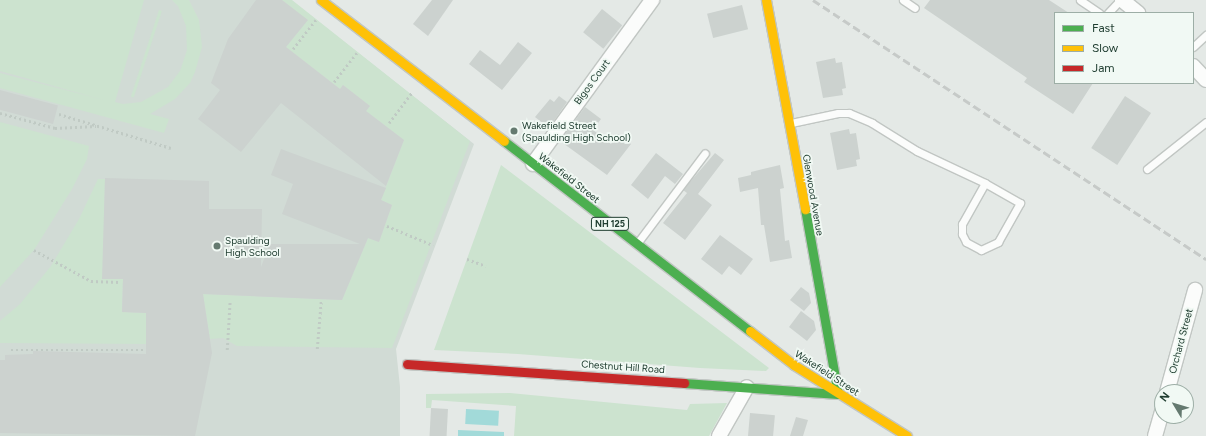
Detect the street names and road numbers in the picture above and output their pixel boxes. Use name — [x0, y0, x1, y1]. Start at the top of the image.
street label: Bigos Court — [572, 57, 612, 107]
street label: Wakefield Street — [536, 150, 602, 206]
street label: Glenwood Avenue — [800, 153, 826, 237]
road number: NH 125 — [590, 217, 630, 231]
street label: Orchard Street — [1167, 307, 1195, 375]
street label: Wakefield Street — [792, 348, 862, 398]
street label: Chestnut Hill Road — [581, 358, 665, 376]

